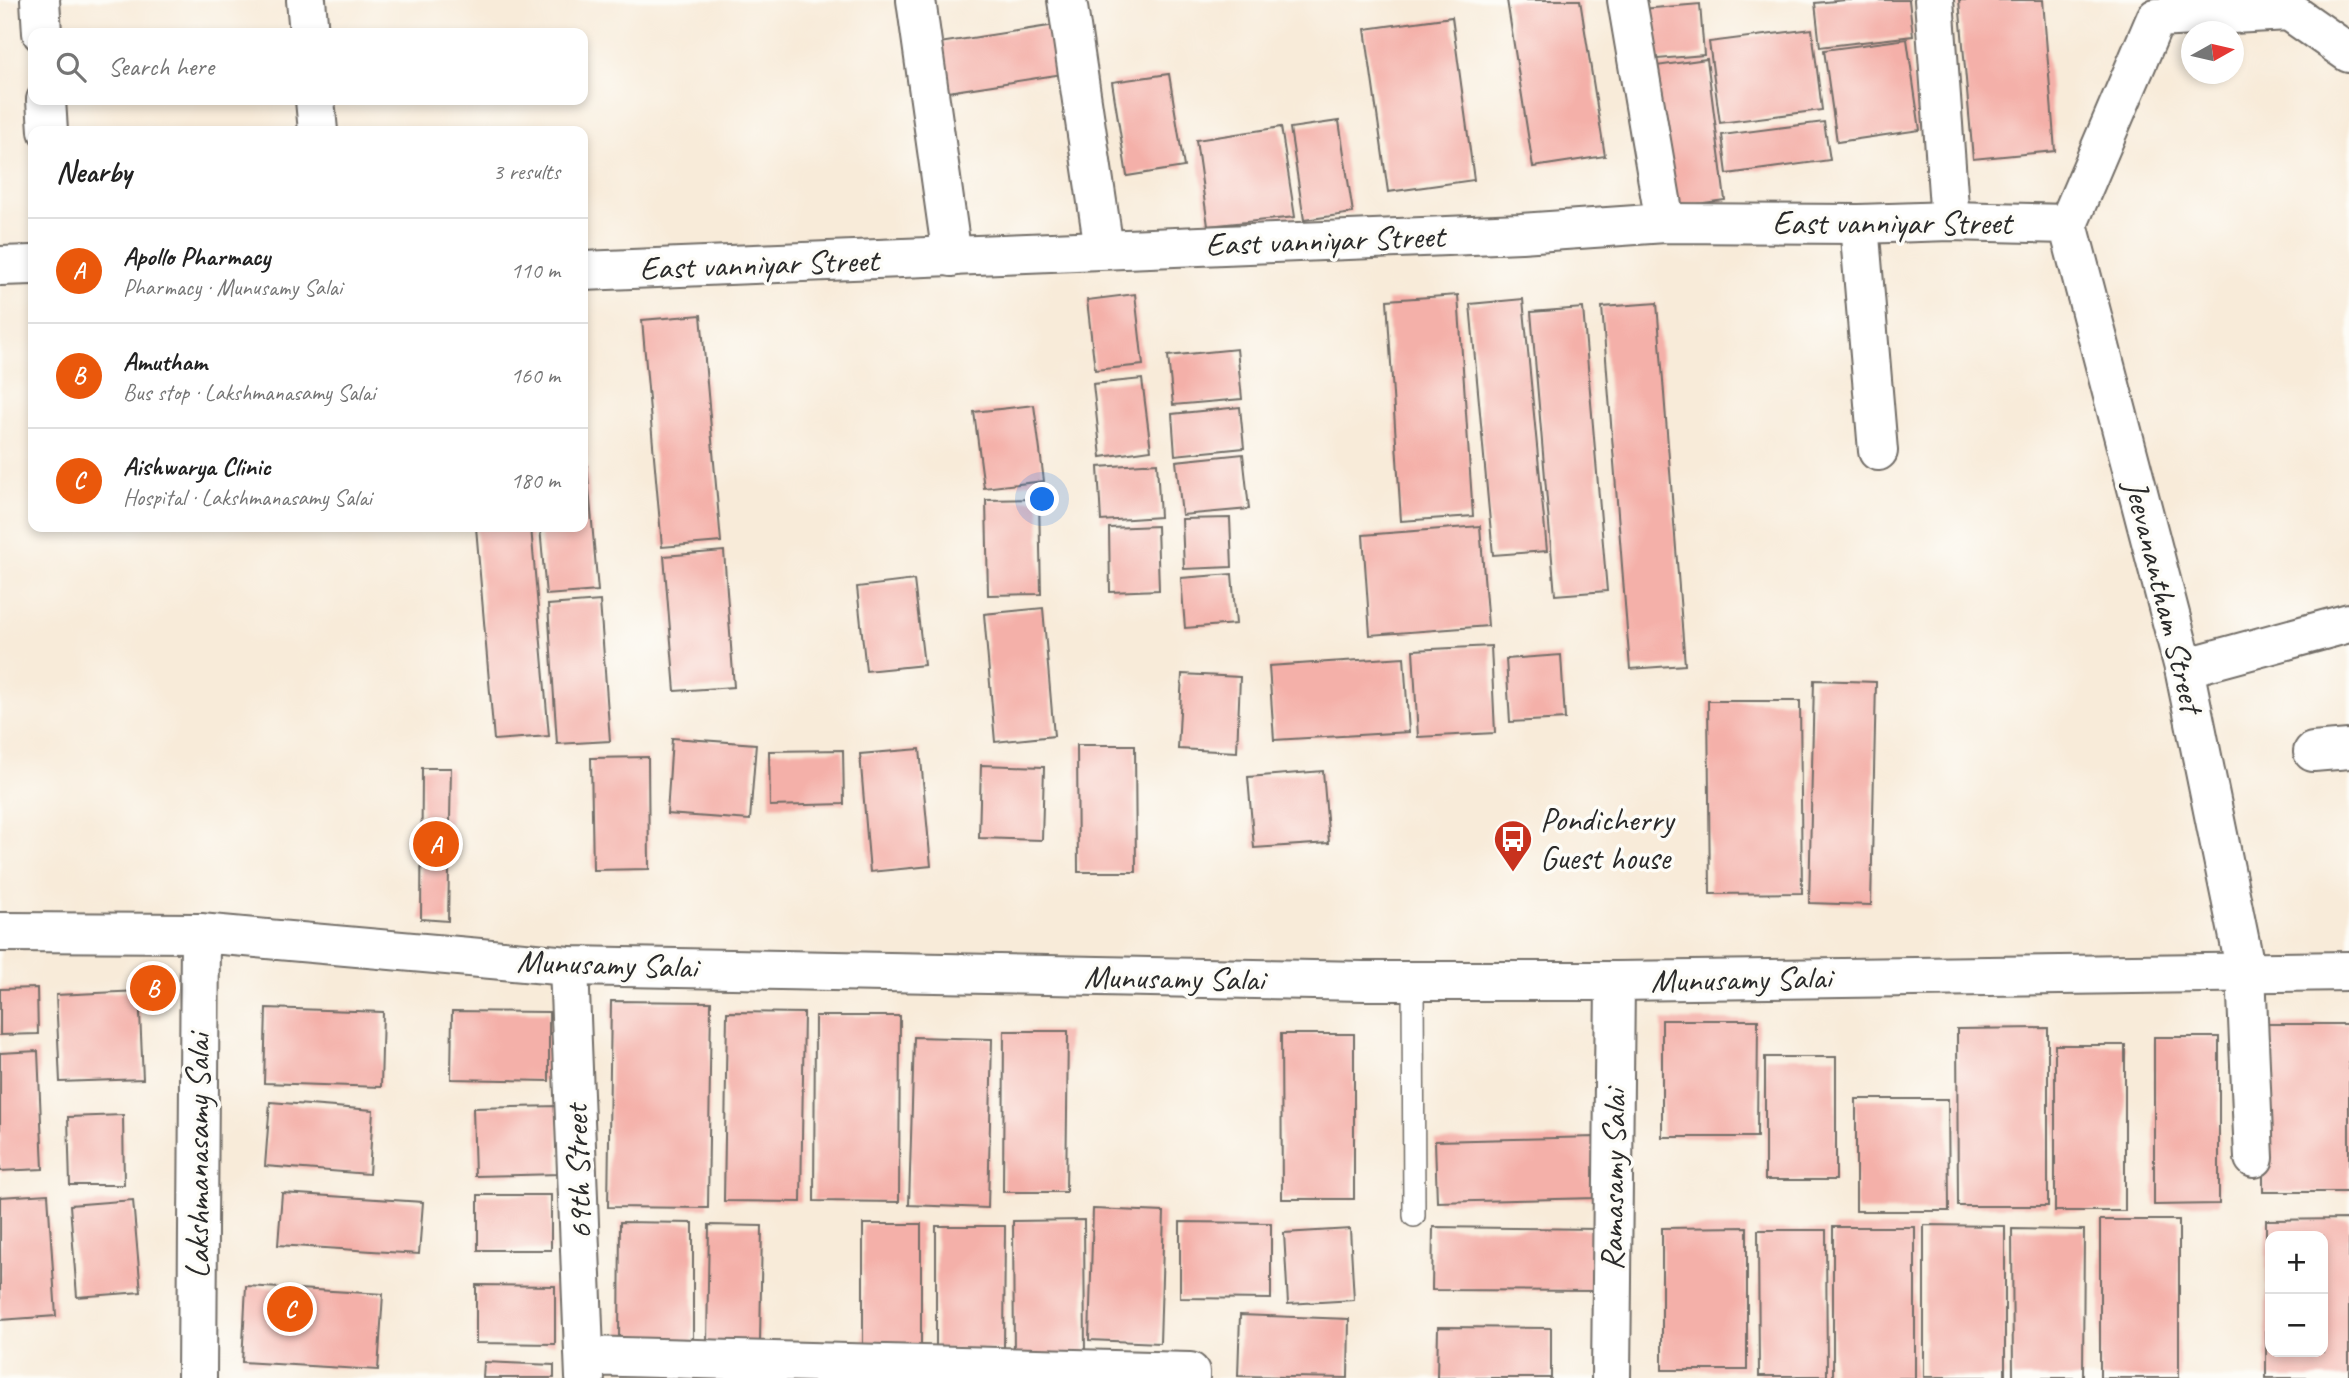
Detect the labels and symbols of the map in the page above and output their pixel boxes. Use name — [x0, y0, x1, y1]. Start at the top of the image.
north arrow — [2181, 21, 2244, 84]
street label: East vanniyar Street — [1773, 202, 2014, 244]
street label: East vanniyar Street — [1205, 215, 1448, 265]
street label: East vanniyar Street — [639, 239, 882, 289]
street label: Jeevanantham Street — [2114, 474, 2214, 720]
your location — [1025, 482, 1059, 516]
place label: Pondicherry Guest house — [1540, 799, 1676, 879]
pin: A — [413, 818, 459, 870]
bus stop icon: Pondicherry Guest house — [1492, 818, 1534, 873]
street label: Munusamy Salai — [516, 940, 702, 988]
street label: Munusamy Salai — [1083, 955, 1268, 1001]
street label: Munusamy Salai — [1650, 956, 1835, 1002]
pin: B — [130, 962, 176, 1014]
street label: Lakshmanasamy Salai — [177, 1030, 219, 1278]
street label: Ramasamy Salai — [1590, 1085, 1636, 1271]
street label: 69th Street — [555, 1101, 601, 1240]
pin: C — [267, 1283, 313, 1335]

